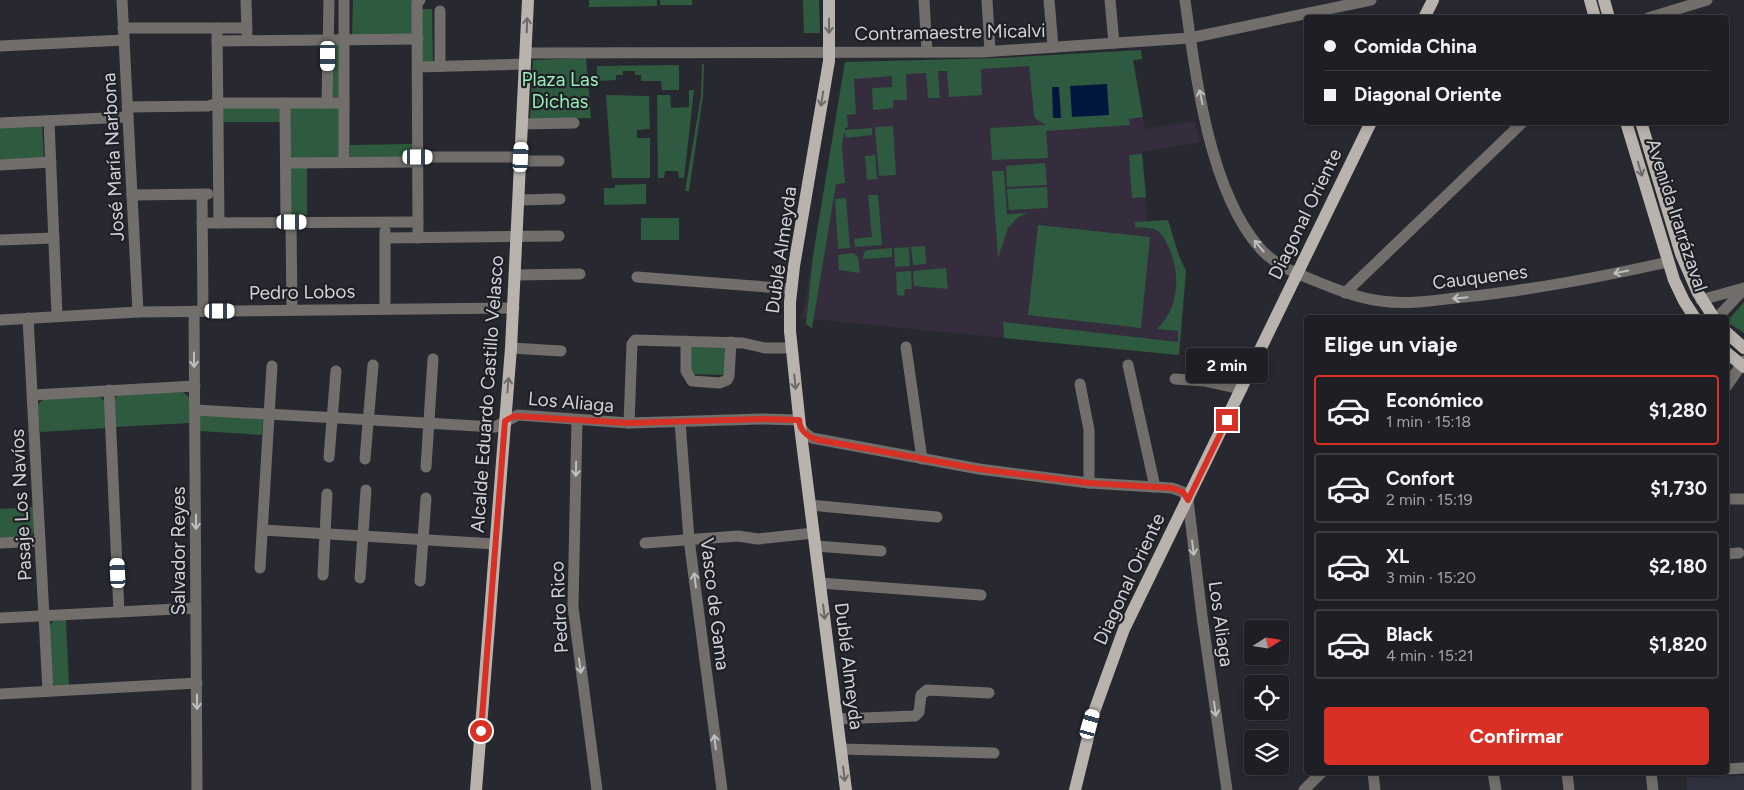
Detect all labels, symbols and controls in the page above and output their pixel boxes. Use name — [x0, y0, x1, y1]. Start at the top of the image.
one-way arrow — [522, 17, 531, 33]
one-way arrow — [824, 17, 834, 33]
street label: Contramaestre Micalvi — [854, 19, 1046, 45]
text: Comida China — [1354, 35, 1477, 58]
car — [320, 41, 335, 71]
park label: Plaza Las Dichas — [521, 68, 599, 113]
street label: José María Narbona — [97, 72, 129, 242]
text: Diagonal Oriente — [1354, 83, 1501, 106]
one-way arrow — [1195, 89, 1205, 105]
one-way arrow — [817, 91, 827, 107]
street label: Avenida Irarrázaval — [1641, 136, 1713, 294]
car — [512, 142, 529, 172]
street label: Diagonal Oriente — [1263, 145, 1347, 283]
car — [403, 150, 433, 165]
one-way arrow — [1636, 161, 1646, 177]
street label: Dublé Almeyda — [761, 185, 801, 315]
car — [277, 215, 307, 230]
one-way arrow — [1253, 240, 1264, 253]
street label: Alcalde Eduardo Castillo Velasco — [466, 255, 508, 533]
street label: Cauquenes — [1431, 260, 1529, 294]
one-way arrow — [1613, 268, 1629, 278]
street label: Pedro Lobos — [249, 280, 356, 304]
one-way arrow — [1453, 293, 1469, 303]
car — [205, 304, 235, 319]
text: Elige un viaje — [1324, 331, 1457, 358]
callout: 2 min — [1186, 348, 1268, 382]
one-way arrow — [190, 352, 199, 368]
text: 2 min — [1207, 356, 1247, 375]
one-way arrow — [790, 373, 800, 389]
one-way arrow — [503, 377, 513, 393]
street label: Los Aliaga — [527, 387, 615, 417]
icon: car — [1326, 388, 1371, 433]
text: Económico — [1386, 389, 1483, 412]
text: $1,280 — [1649, 399, 1707, 422]
route end — [1216, 409, 1238, 431]
text: 1 min · 15:18 — [1386, 412, 1471, 431]
street label: Pasaje Los Navíos — [6, 428, 36, 582]
one-way arrow — [571, 461, 580, 477]
icon: car — [1326, 466, 1371, 511]
text: Confort — [1386, 467, 1455, 490]
text: $1,730 — [1650, 477, 1707, 500]
street label: Salvador Reyes — [167, 486, 190, 616]
text: 2 min · 15:19 — [1386, 490, 1473, 509]
street label: Diagonal Oriente — [1088, 510, 1170, 648]
one-way arrow — [191, 514, 201, 530]
street label: Vasco de Gama — [695, 537, 735, 671]
one-way arrow — [1188, 540, 1198, 556]
icon: car — [1326, 544, 1371, 589]
text: XL — [1386, 545, 1409, 568]
text: $2,180 — [1649, 555, 1707, 578]
car — [109, 558, 126, 588]
street label: Pedro Rico — [545, 560, 573, 654]
text: 3 min · 15:20 — [1386, 568, 1476, 587]
one-way arrow — [689, 573, 699, 589]
street label: Los Aliaga — [1204, 580, 1238, 668]
street label: Dublé Almeyda — [830, 601, 868, 731]
one-way arrow — [819, 604, 829, 620]
north arrow — [1244, 620, 1289, 665]
map controls — [1244, 620, 1289, 775]
icon: car — [1326, 622, 1371, 667]
text: Black — [1386, 623, 1433, 646]
text: $1,820 — [1649, 633, 1707, 656]
text: 4 min · 15:21 — [1386, 646, 1474, 665]
one-way arrow — [575, 658, 585, 674]
button: locate — [1244, 675, 1289, 720]
one-way arrow — [192, 694, 202, 710]
one-way arrow — [1211, 701, 1221, 717]
button: Confirmar — [1324, 707, 1709, 765]
car — [1078, 708, 1101, 740]
route start — [470, 720, 492, 742]
button: layers — [1244, 730, 1289, 775]
one-way arrow — [710, 734, 720, 750]
one-way arrow — [839, 765, 849, 781]

